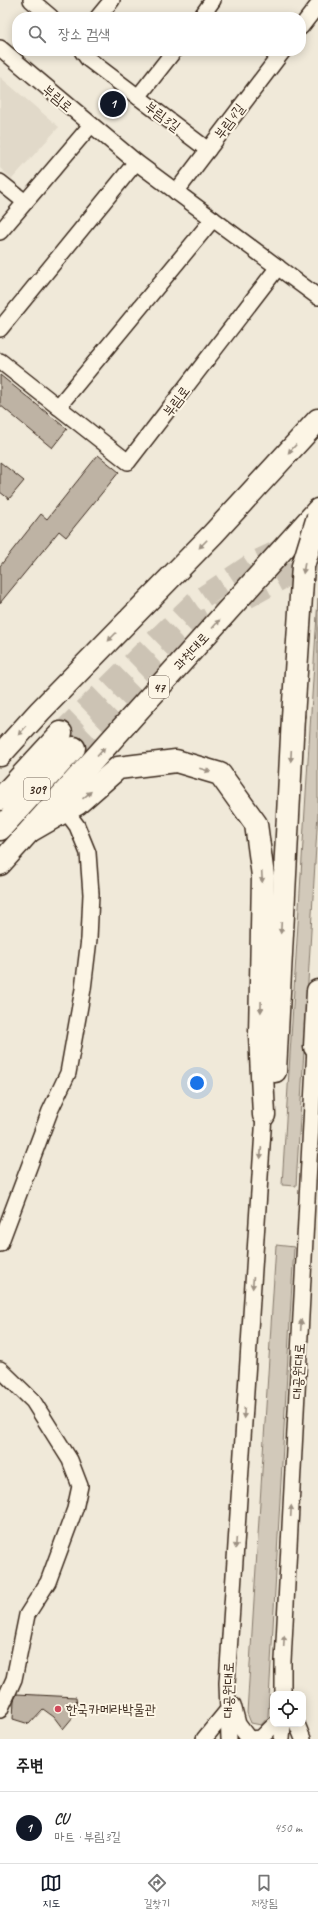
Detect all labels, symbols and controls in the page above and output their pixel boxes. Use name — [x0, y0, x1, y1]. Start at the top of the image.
search box — [12, 12, 306, 56]
icon: search — [26, 23, 48, 45]
text: 장소 검색 — [58, 25, 110, 44]
street label: 부림로 — [39, 81, 76, 116]
pin: 1 — [100, 89, 126, 119]
street label: 부림3길 — [142, 98, 184, 136]
street label: 부림4길 — [211, 100, 249, 142]
street label: 부림로 — [159, 383, 193, 420]
one-way arrow — [287, 444, 296, 454]
one-way arrow — [198, 539, 208, 549]
one-way arrow — [301, 562, 307, 574]
one-way arrow — [211, 619, 220, 629]
street label: 과천대로 — [170, 629, 213, 674]
one-way arrow — [107, 632, 117, 642]
road number: 47 — [149, 676, 169, 698]
one-way arrow — [17, 726, 27, 736]
one-way arrow — [96, 747, 106, 757]
one-way arrow — [287, 750, 294, 762]
one-way arrow — [199, 767, 211, 773]
road number: 309 — [24, 778, 50, 800]
one-way arrow — [81, 790, 92, 799]
one-way arrow — [259, 871, 266, 883]
one-way arrow — [278, 922, 285, 934]
one-way arrow — [258, 1001, 264, 1014]
your location — [187, 1073, 207, 1093]
one-way arrow — [258, 1147, 265, 1159]
one-way arrow — [249, 1277, 256, 1289]
one-way arrow — [297, 1319, 304, 1331]
street label: 대공원대로 — [289, 1342, 308, 1400]
one-way arrow — [241, 1407, 248, 1419]
one-way arrow — [288, 1504, 294, 1517]
one-way arrow — [233, 1537, 239, 1550]
one-way arrow — [281, 1635, 288, 1647]
street label: 대공원대로 — [220, 1662, 237, 1718]
map controls — [270, 1691, 306, 1727]
button: locate — [270, 1691, 306, 1727]
place label: 한국카메라박물관 — [66, 1701, 156, 1718]
marker: 한국카메라박물관 — [53, 1704, 63, 1714]
text: 주변 — [16, 1755, 43, 1776]
text: CU — [54, 1810, 68, 1829]
text: 1 — [26, 1820, 32, 1836]
text: 450 m — [274, 1820, 302, 1836]
text: 마트 · 부림3길 — [54, 1829, 121, 1845]
tab: 지도 — [40, 1872, 62, 1911]
tab: 길찾기 — [143, 1872, 170, 1911]
tab: 저장됨 — [251, 1872, 278, 1911]

